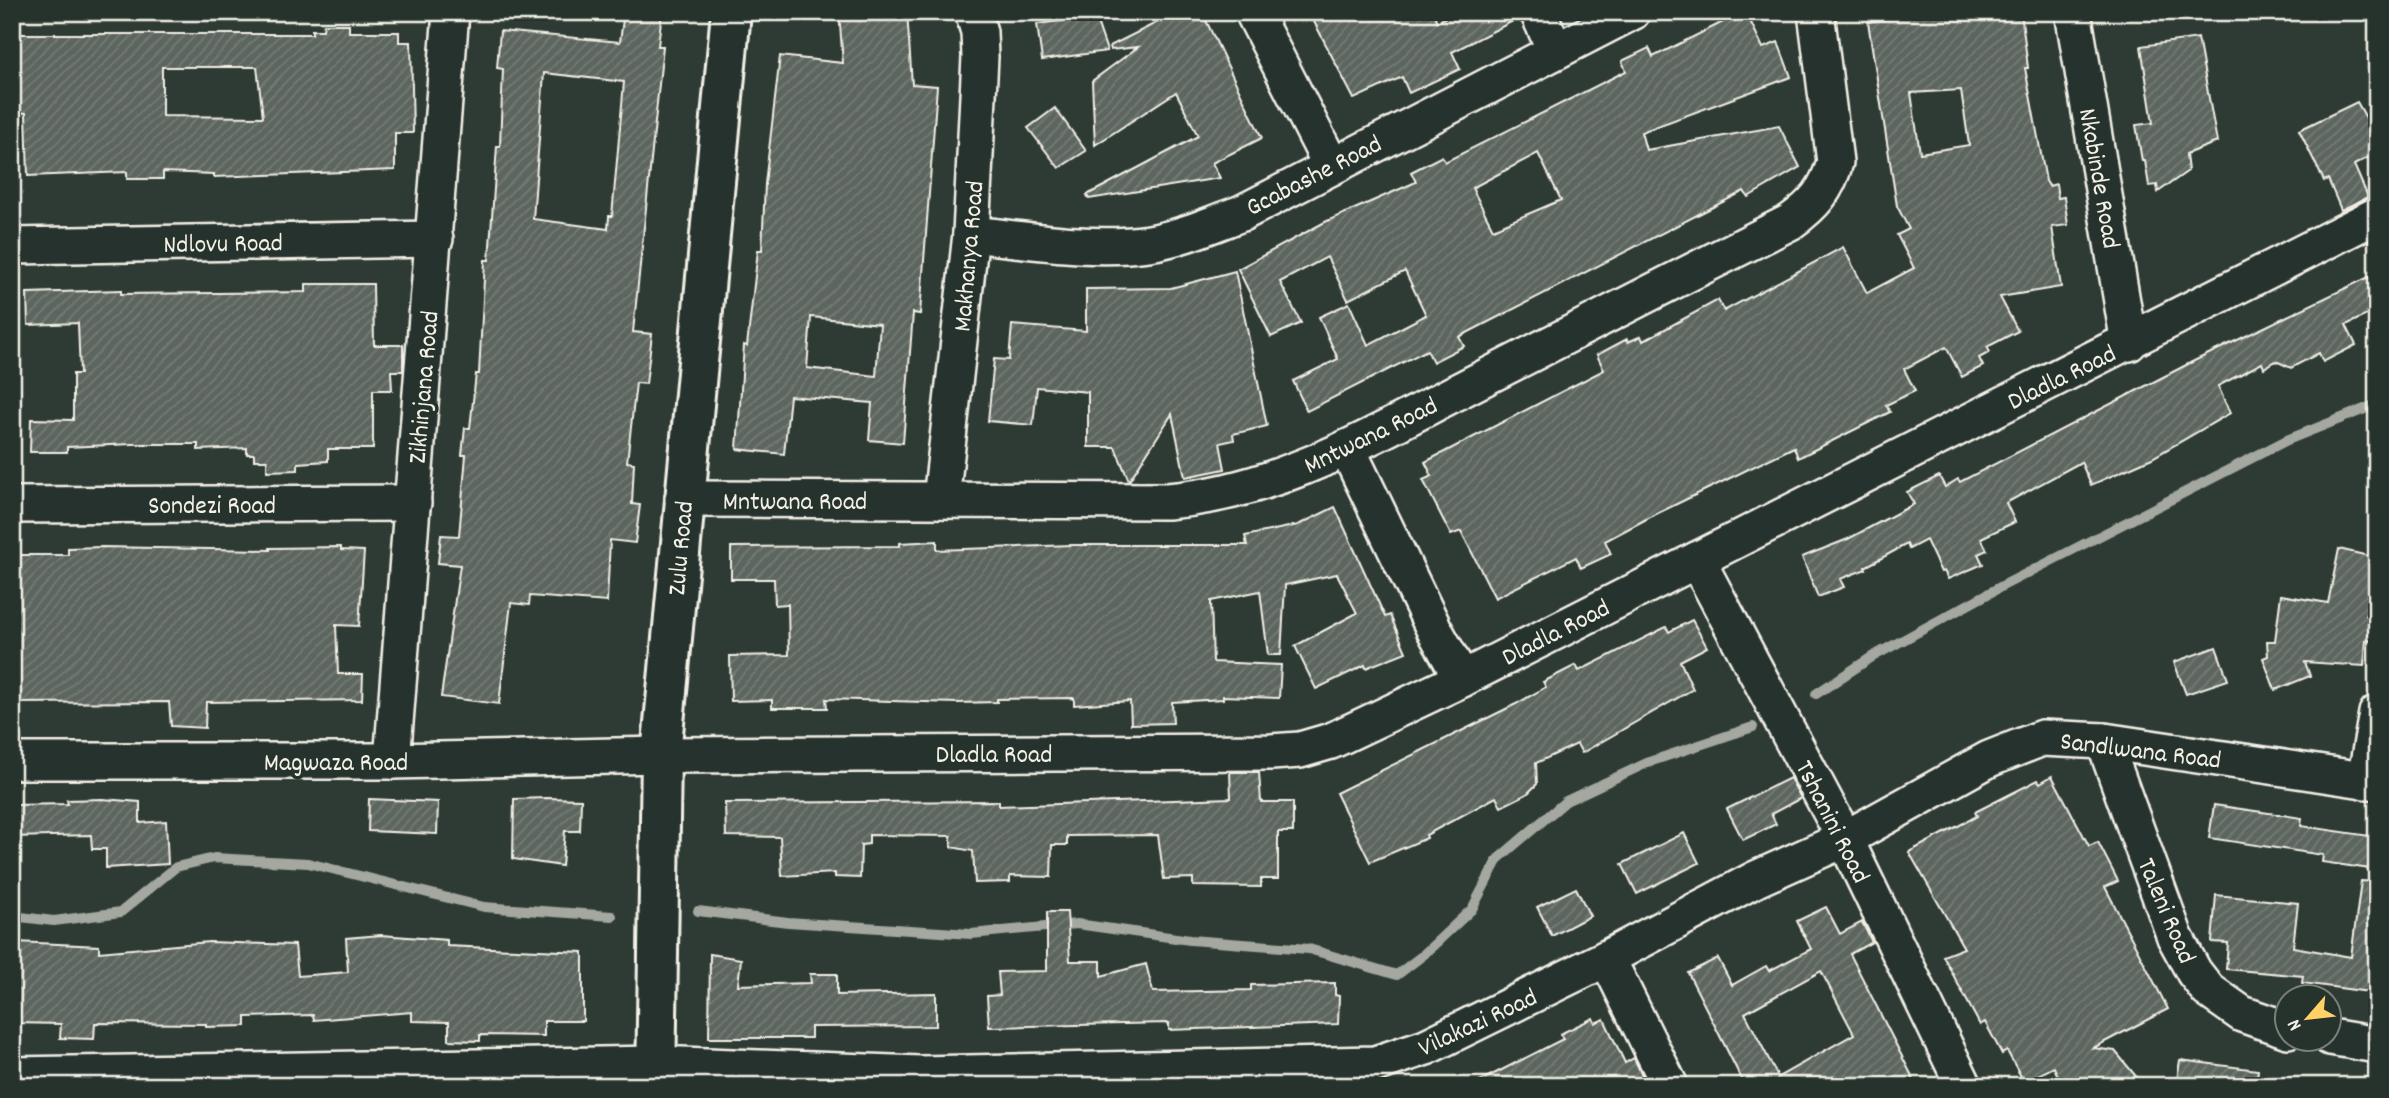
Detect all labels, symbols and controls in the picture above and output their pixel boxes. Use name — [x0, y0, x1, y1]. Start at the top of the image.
street label: Nkabinde Road — [2067, 106, 2128, 252]
street label: Gcabashe Road — [1240, 127, 1389, 227]
street label: Makhanya Road — [945, 179, 996, 333]
street label: Ndlovu Road — [163, 226, 283, 265]
street label: Zikhinjana Road — [400, 309, 451, 465]
street label: Dladla Road — [2002, 337, 2123, 421]
street label: Mntwana Road — [1298, 389, 1445, 485]
street label: Mntwana Road — [723, 485, 867, 522]
street label: Sondezi Road — [148, 489, 276, 526]
street label: Zulu Road — [660, 500, 705, 597]
street label: Dladla Road — [1496, 591, 1617, 677]
street label: Sandlwana Road — [2058, 724, 2223, 781]
street label: Dladla Road — [936, 738, 1052, 775]
street label: Magwaza Road — [264, 746, 408, 783]
street label: Tshanini Road — [1784, 755, 1878, 890]
street label: Taleni Road — [2126, 853, 2204, 970]
street label: Vilakazi Road — [1413, 980, 1544, 1068]
north arrow — [2274, 982, 2344, 1052]
text: N — [2282, 1014, 2310, 1035]

